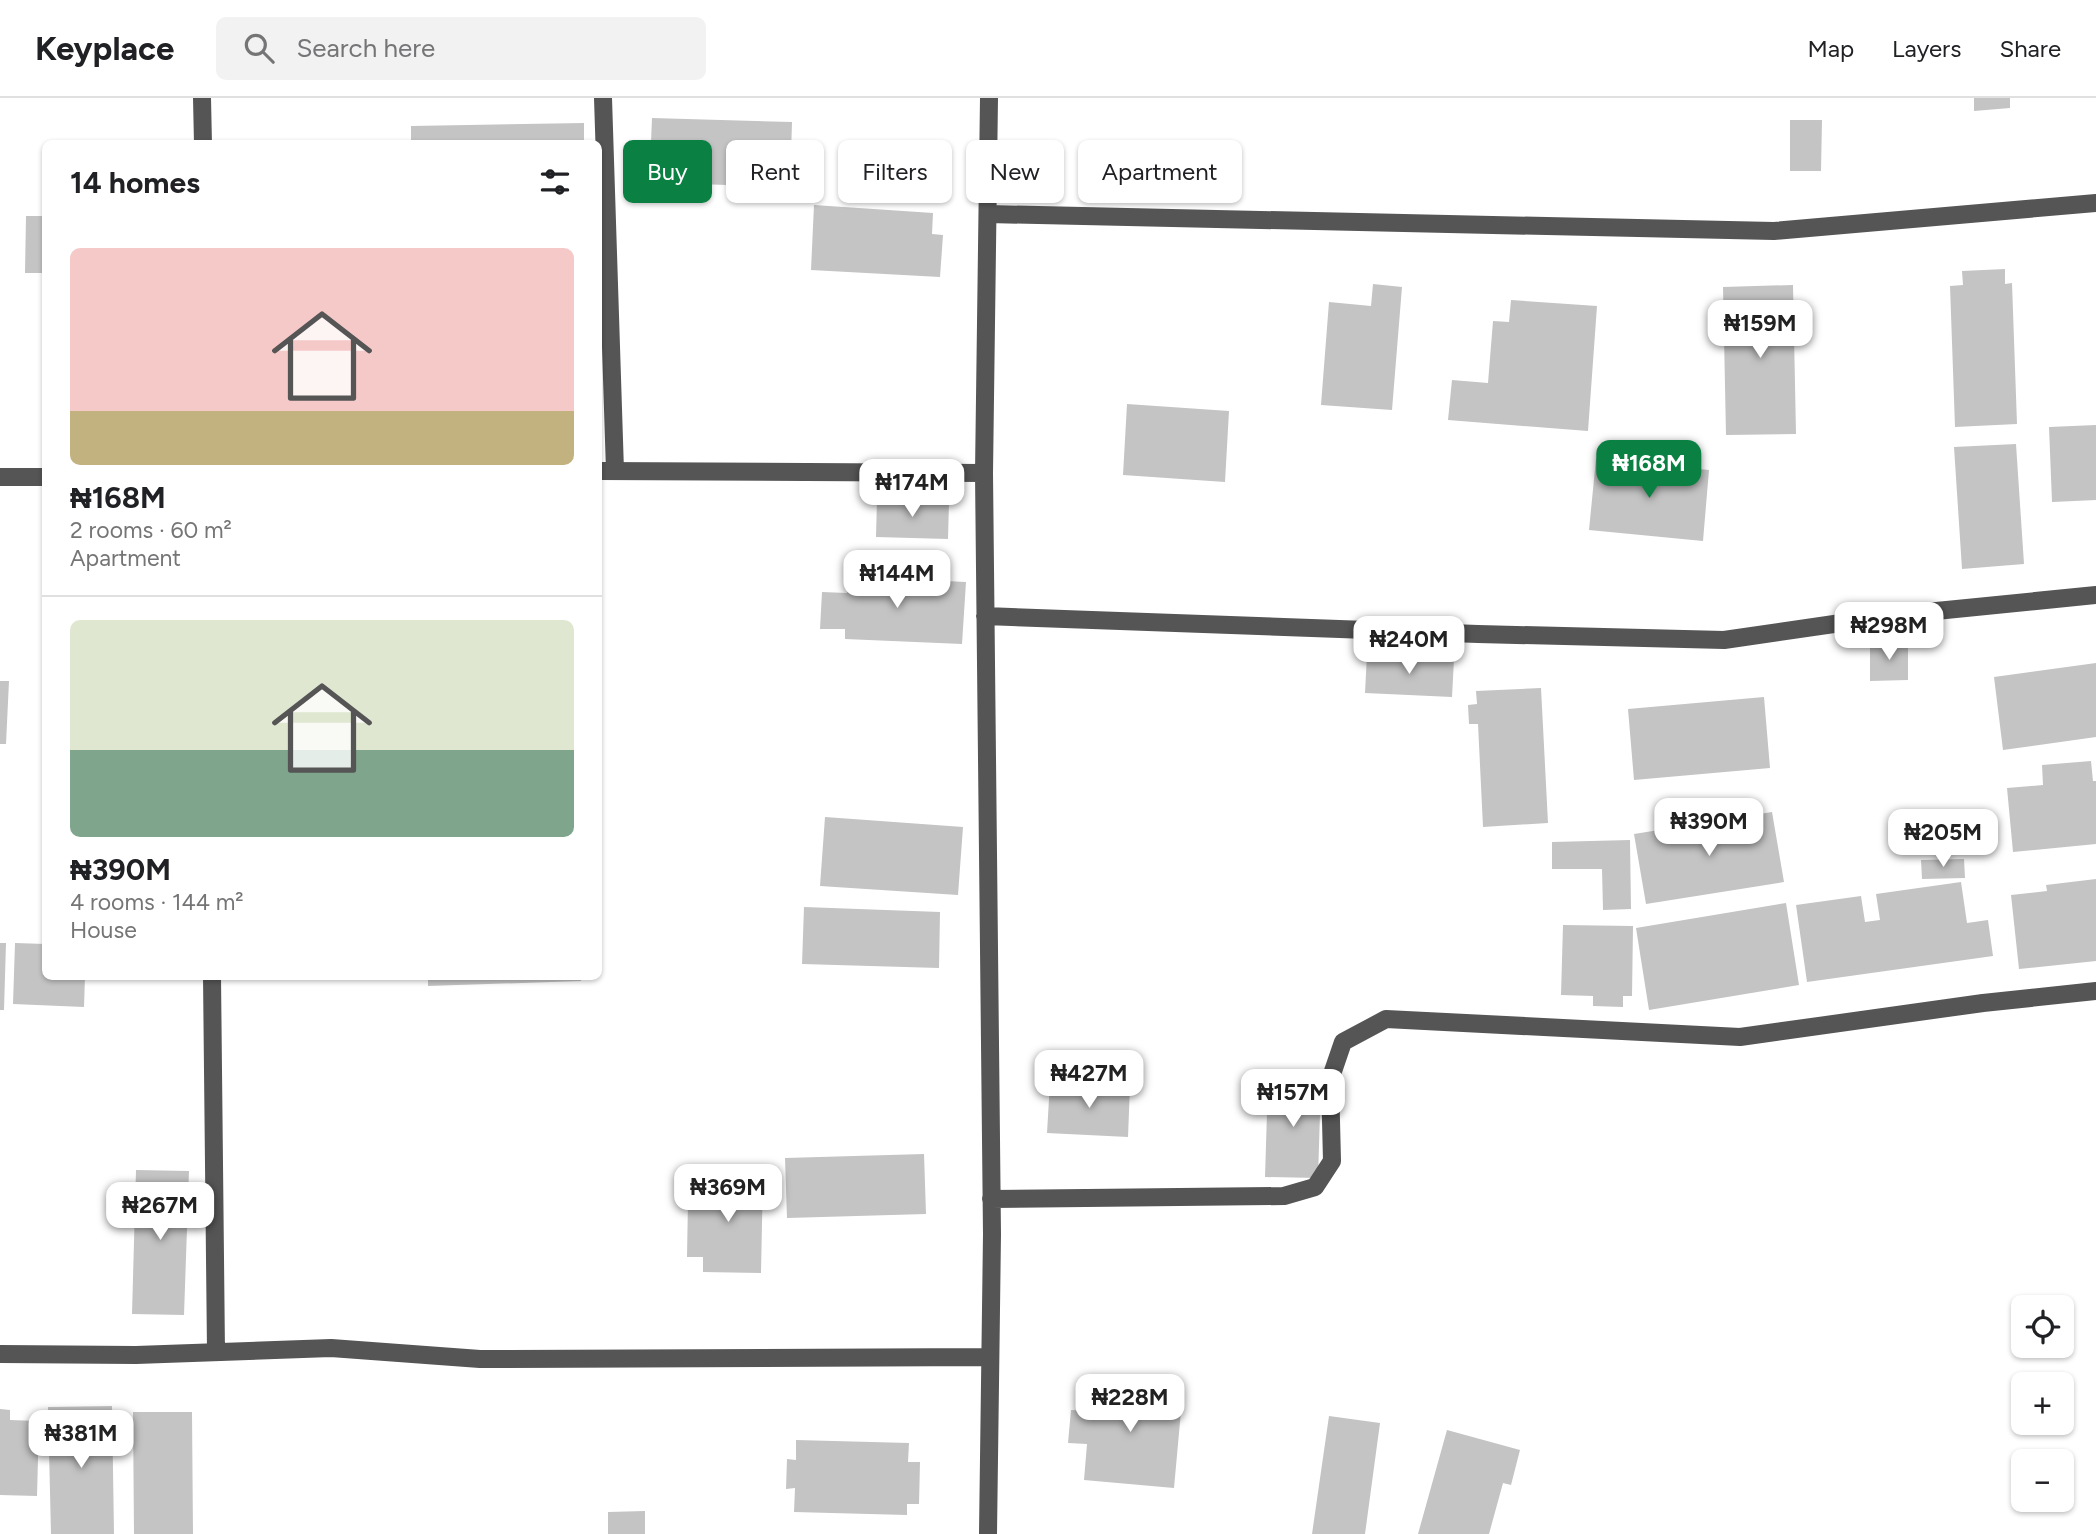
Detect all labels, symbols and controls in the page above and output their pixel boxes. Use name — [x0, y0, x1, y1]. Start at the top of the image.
search box — [216, 17, 706, 80]
text: Keyplace — [35, 29, 174, 68]
icon: search — [240, 29, 278, 67]
text: Search here — [296, 32, 435, 64]
text: Map — [1807, 34, 1854, 63]
text: Layers — [1892, 34, 1961, 63]
text: Share — [1999, 34, 2061, 63]
chip: Buy — [623, 140, 712, 203]
chip: Rent — [726, 140, 824, 203]
chip: Filters — [838, 140, 952, 203]
chip: New — [966, 140, 1064, 203]
chip: Apartment — [1078, 140, 1242, 203]
icon: filters — [536, 163, 574, 201]
text: 14 homes — [70, 164, 200, 201]
icon: home — [259, 293, 385, 419]
pin: ₦159M — [1711, 300, 1809, 360]
text: ₦159M — [1724, 309, 1796, 337]
pin: ₦168M — [1600, 440, 1698, 500]
text: ₦168M — [1612, 449, 1686, 477]
pin: ₦174M — [863, 460, 961, 519]
text: ₦174M — [875, 468, 949, 496]
text: ₦168M — [70, 479, 166, 516]
text: 2 rooms · 60 m² — [70, 516, 232, 544]
text: Apartment — [70, 544, 181, 572]
pin: ₦144M — [848, 550, 946, 610]
text: ₦144M — [859, 559, 935, 587]
pin: ₦298M — [1840, 602, 1938, 662]
text: ₦298M — [1850, 611, 1928, 639]
pin: ₦240M — [1360, 616, 1458, 676]
text: ₦240M — [1369, 625, 1449, 653]
icon: home — [259, 665, 385, 791]
pin: ₦390M — [1660, 798, 1758, 858]
text: ₦390M — [1670, 807, 1748, 835]
pin: ₦205M — [1894, 810, 1992, 869]
text: ₦205M — [1904, 818, 1982, 846]
text: ₦390M — [70, 851, 171, 888]
text: 4 rooms · 144 m² — [70, 888, 244, 916]
text: House — [70, 916, 137, 944]
pin: ₦427M — [1040, 1051, 1138, 1110]
text: ₦427M — [1051, 1059, 1128, 1087]
pin: ₦157M — [1244, 1070, 1342, 1129]
text: ₦157M — [1257, 1078, 1329, 1106]
pin: ₦369M — [679, 1164, 777, 1224]
text: ₦369M — [690, 1173, 766, 1201]
pin: ₦267M — [111, 1182, 209, 1242]
text: ₦267M — [122, 1191, 198, 1219]
map controls — [2011, 1295, 2074, 1512]
button: locate — [2011, 1295, 2074, 1358]
button: + — [2011, 1372, 2074, 1435]
pin: ₦228M — [1081, 1374, 1179, 1434]
text: ₦228M — [1091, 1383, 1169, 1411]
pin: ₦381M — [32, 1410, 130, 1470]
text: ₦381M — [45, 1419, 117, 1447]
button: − — [2011, 1449, 2074, 1512]

